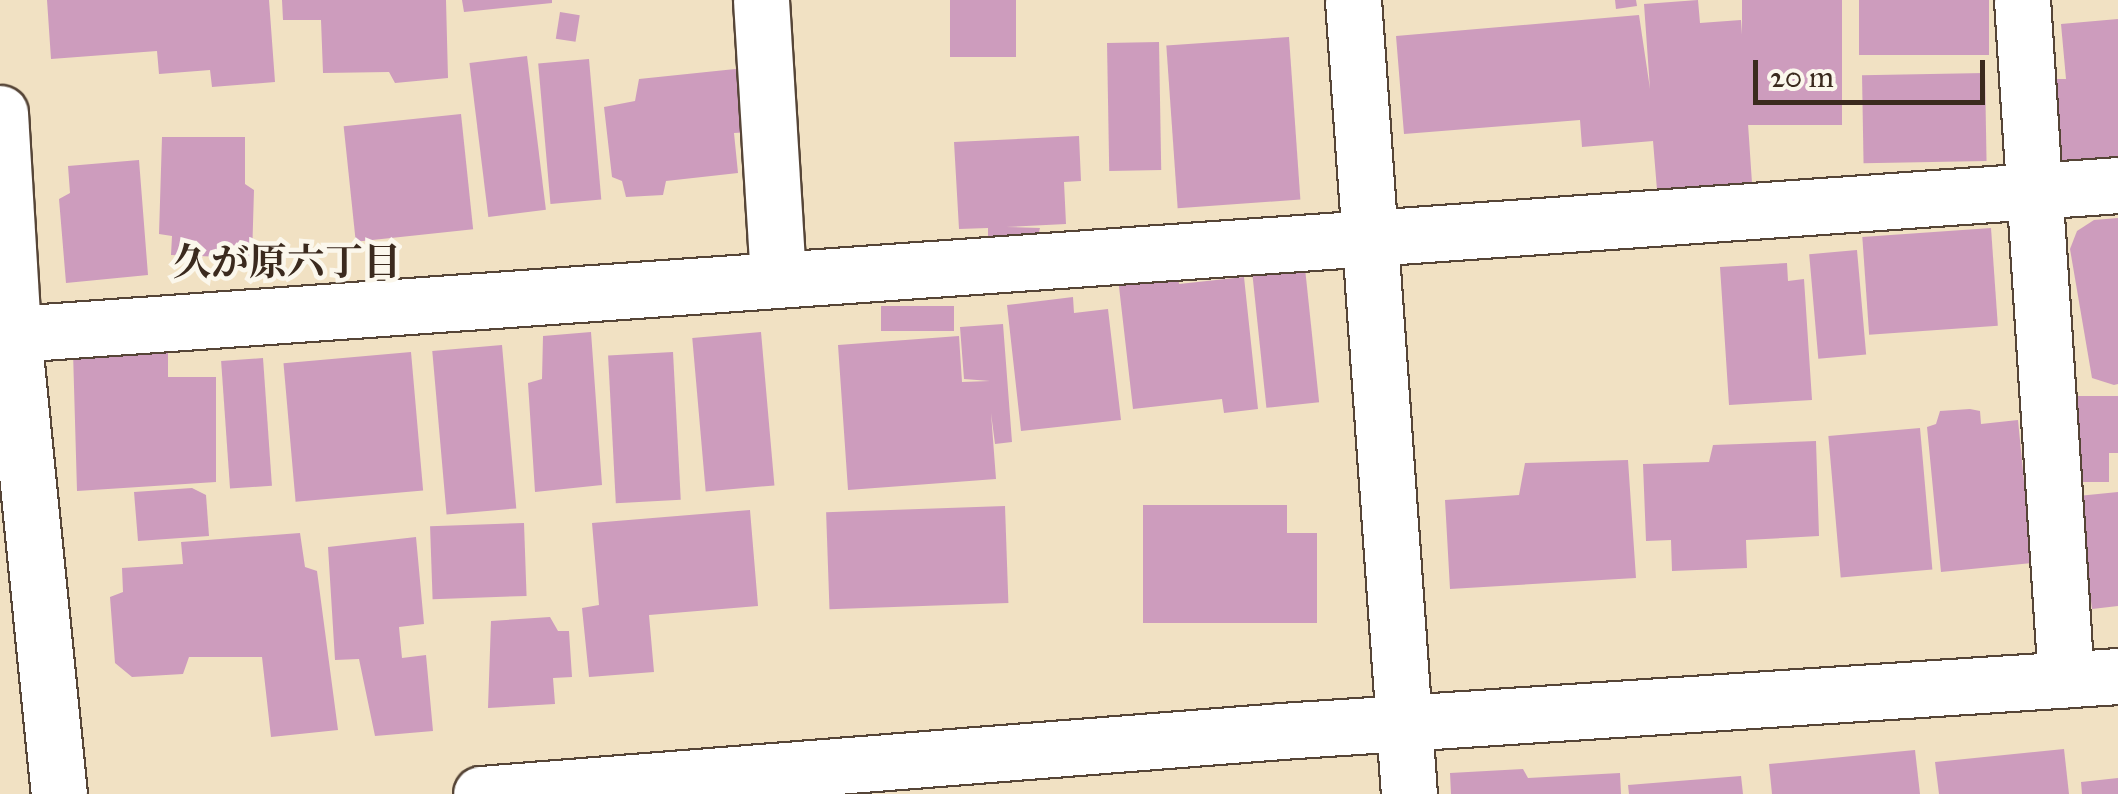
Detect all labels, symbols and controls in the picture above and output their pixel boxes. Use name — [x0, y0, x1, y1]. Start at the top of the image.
scale bar — [1758, 40, 1990, 102]
text: 20 m — [1770, 59, 1834, 95]
district label: 久が原六丁目 — [173, 240, 401, 286]

